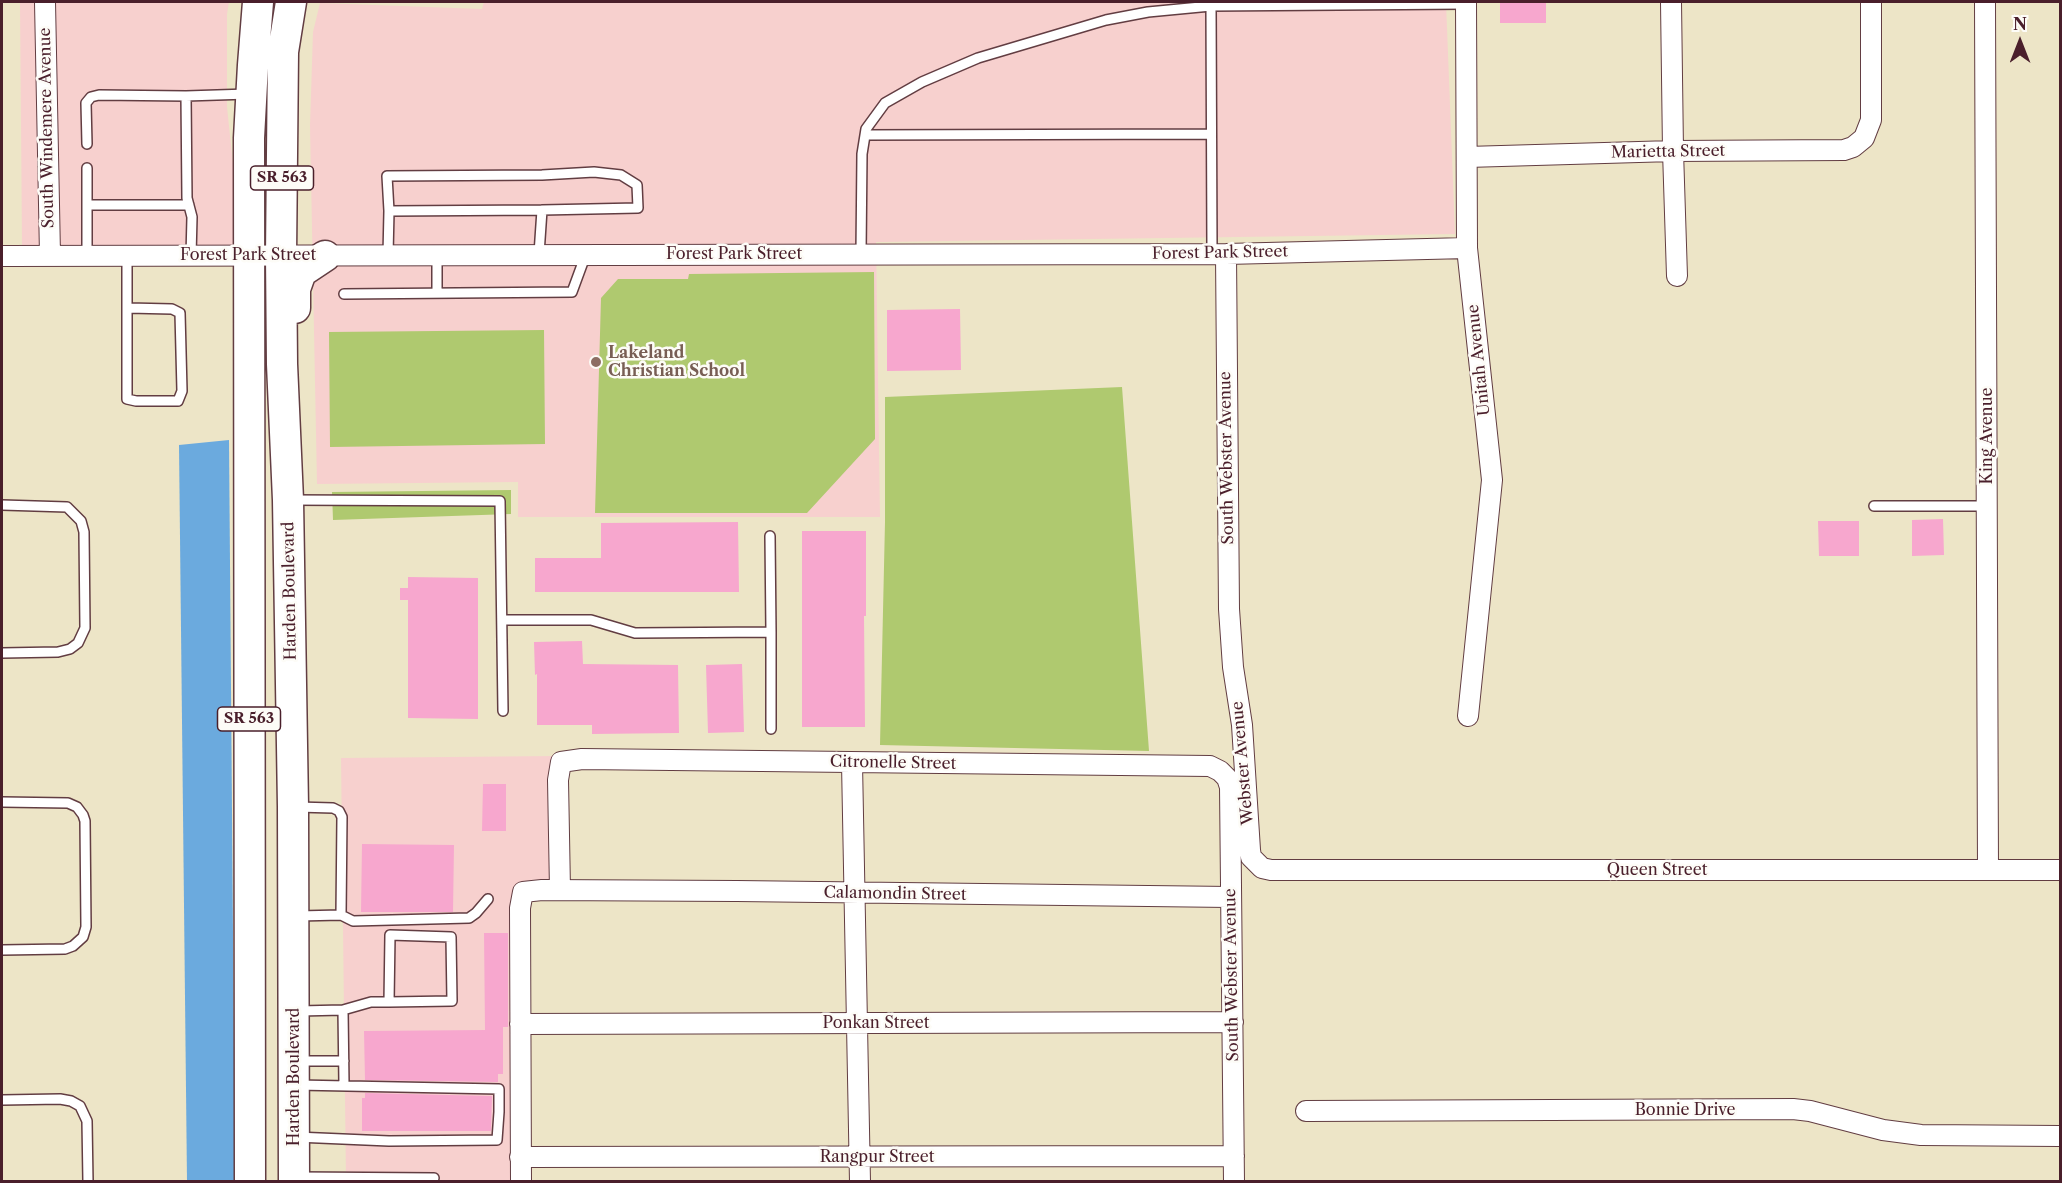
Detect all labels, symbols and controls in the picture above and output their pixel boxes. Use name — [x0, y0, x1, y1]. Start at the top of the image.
north arrow — [1990, 12, 2050, 72]
text: N — [2013, 14, 2027, 34]
street label: South Windemere Avenue — [36, 27, 58, 229]
street label: Marietta Street — [1611, 141, 1725, 163]
road number: SR 563 — [250, 166, 314, 190]
street label: Forest Park Street — [1152, 242, 1288, 264]
street label: Forest Park Street — [666, 244, 802, 264]
street label: Forest Park Street — [180, 245, 316, 265]
street label: Unitah Avenue — [1464, 303, 1494, 417]
place label: Lakeland Christian School — [608, 343, 745, 381]
marker: Lakeland Christian School — [589, 355, 603, 369]
street label: South Webster Avenue — [1216, 371, 1238, 545]
street label: King Avenue — [1977, 388, 1997, 484]
street label: Harden Boulevard — [279, 521, 301, 661]
street label: Webster Avenue — [1228, 700, 1258, 826]
road number: SR 563 — [218, 707, 280, 731]
street label: Citronelle Street — [830, 752, 956, 774]
street label: Queen Street — [1607, 860, 1707, 880]
street label: Calamondin Street — [823, 883, 967, 905]
street label: South Webster Avenue — [1221, 888, 1243, 1062]
street label: Harden Boulevard — [284, 1008, 304, 1146]
street label: Ponkan Street — [823, 1013, 929, 1033]
street label: Bonnie Drive — [1635, 1100, 1735, 1120]
street label: Rangpur Street — [820, 1147, 934, 1167]

